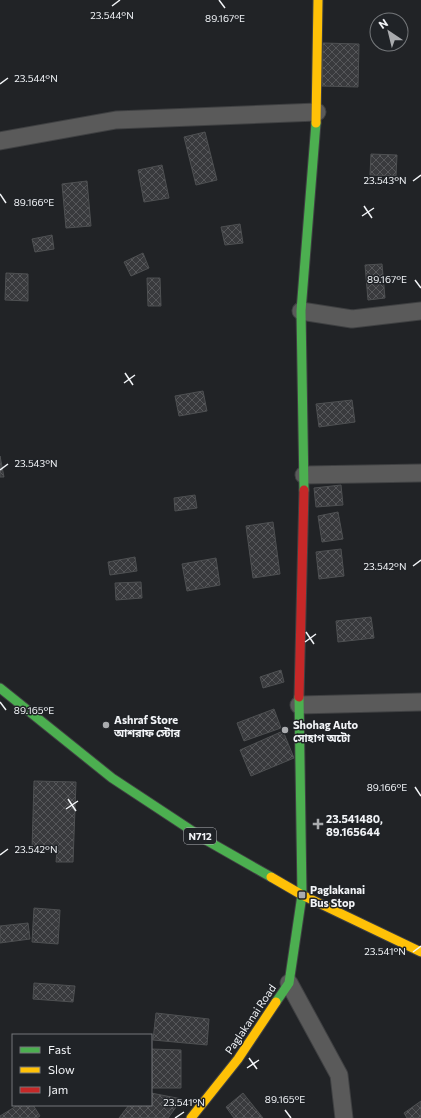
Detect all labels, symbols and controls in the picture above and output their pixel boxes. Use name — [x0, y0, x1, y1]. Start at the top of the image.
text: 23.544°N — [90, 9, 134, 21]
text: 89.167°E — [205, 12, 245, 24]
north arrow — [369, 12, 409, 52]
text: N — [376, 16, 390, 31]
text: 23.544°N — [14, 72, 58, 84]
text: 23.543°N — [363, 174, 407, 186]
text: 89.166°E — [14, 196, 54, 208]
text: 89.167°E — [367, 273, 407, 285]
text: 23.543°N — [14, 457, 58, 469]
text: 23.542°N — [364, 560, 406, 572]
text: 89.165°E — [14, 704, 54, 716]
place label: Ashraf Store আশরাফ স্টোর — [113, 713, 181, 739]
place label: Shohag Auto সোহাগ অটো — [293, 718, 359, 744]
marker: Ashraf Store আশরাফ স্টোর — [101, 720, 111, 730]
marker: Shohag Auto সোহাগ অটো — [280, 725, 290, 735]
text: 89.166°E — [367, 781, 407, 793]
place label: 23.541480, 89.165644 — [326, 812, 383, 838]
marker: 23.541480, 89.165644 — [313, 819, 323, 829]
road number: N712 — [184, 828, 216, 844]
text: 23.542°N — [15, 843, 57, 855]
place label: Paglakanai Bus Stop — [310, 883, 365, 909]
marker: Paglakanai Bus Stop — [297, 890, 307, 900]
text: 23.541°N — [364, 945, 406, 957]
street label: Paglakanai Road — [222, 982, 278, 1056]
legend — [12, 1034, 152, 1106]
text: Fast — [48, 1042, 71, 1056]
text: Slow — [48, 1062, 75, 1076]
text: Jam — [48, 1082, 68, 1097]
text: 89.165°E — [265, 1093, 305, 1105]
text: 23.541°N — [163, 1096, 205, 1108]

